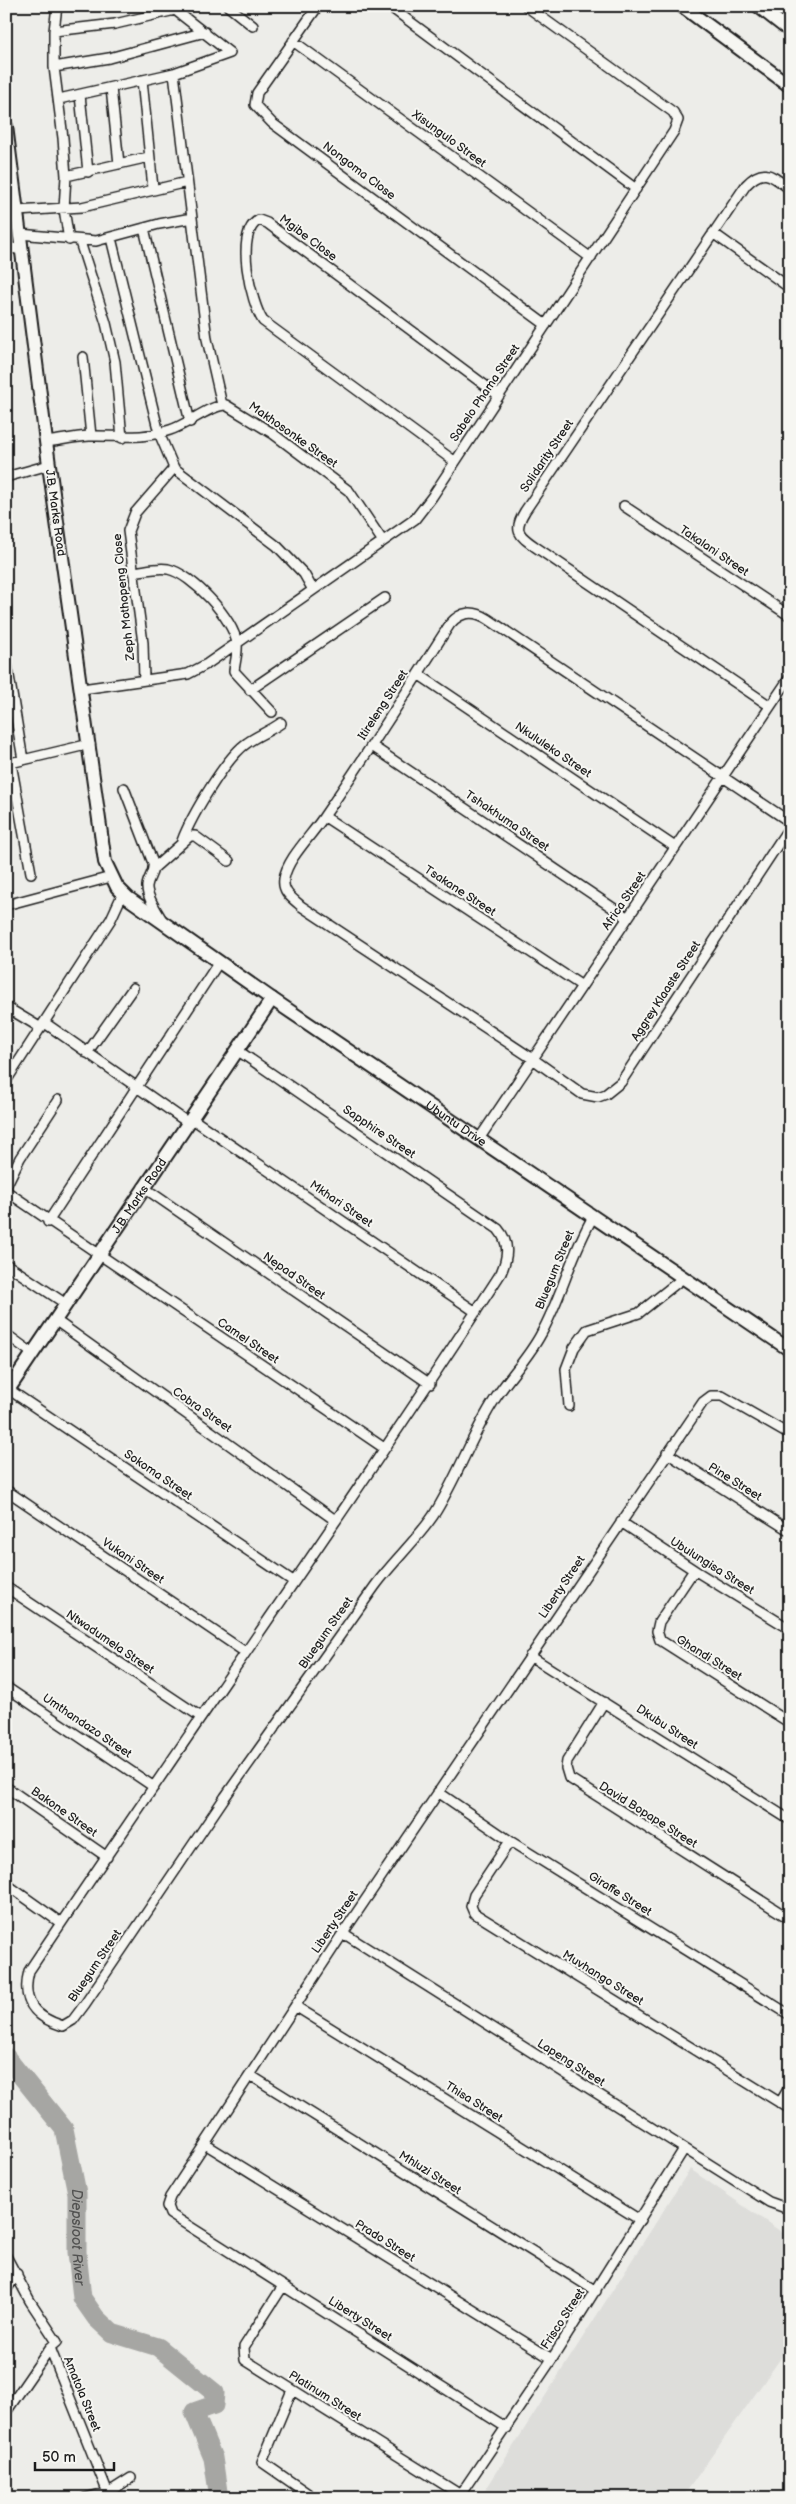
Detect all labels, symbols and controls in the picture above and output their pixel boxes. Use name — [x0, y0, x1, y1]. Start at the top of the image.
street label: Xisungulo Street — [408, 106, 489, 171]
street label: Nongoma Close — [320, 139, 398, 203]
street label: Mgibe Close — [276, 211, 340, 265]
street label: Sabelo Phama Street — [447, 341, 523, 445]
street label: Makhosonke Street — [246, 399, 340, 471]
street label: Solidarity Street — [517, 416, 577, 495]
street label: J.B. Marks Road — [42, 469, 69, 557]
street label: Takalani Street — [677, 522, 752, 580]
street label: Zeph Mothopeng Close — [110, 533, 138, 662]
street label: Itireleng Street — [355, 667, 411, 743]
street label: Nkululeko Street — [512, 719, 594, 781]
street label: Tshakhuma Street — [462, 787, 552, 855]
street label: Tsakane Street — [421, 862, 499, 920]
street label: Africa Street — [599, 869, 649, 933]
street label: Aggrey Klaaste Street — [628, 938, 704, 1044]
street label: Ubuntu Drive — [422, 1098, 489, 1150]
street label: Sapphire Street — [340, 1102, 419, 1162]
street label: J.B. Marks Road — [109, 1155, 170, 1236]
street label: Mkhari Street — [307, 1177, 376, 1231]
street label: Bluegum Street — [532, 1228, 578, 1312]
street label: Nepad Street — [260, 1249, 328, 1303]
street label: Camel Street — [214, 1315, 282, 1367]
street label: Cobra Street — [169, 1384, 235, 1436]
street label: Sokoma Street — [121, 1447, 195, 1504]
street label: Pine Street — [705, 1460, 765, 1504]
street label: Ubulungisa Street — [667, 1534, 757, 1598]
street label: Vukani Street — [99, 1535, 167, 1587]
street label: Liberty Street — [536, 1553, 589, 1621]
street label: Bluegum Street — [296, 1594, 356, 1672]
street label: Ntwadumela Street — [63, 1607, 157, 1677]
street label: Ghandi Street — [673, 1632, 745, 1684]
street label: Umthandazo Street — [39, 1691, 135, 1762]
street label: Dkubu Street — [633, 1702, 701, 1753]
street label: David Bopape Street — [596, 1779, 700, 1851]
street label: Bakone Street — [28, 1784, 100, 1841]
street label: Giraffe Street — [586, 1869, 655, 1920]
street label: Liberty Street — [309, 1888, 362, 1956]
street label: Bluegum Street — [65, 1927, 125, 2005]
street label: Muvhango Street — [560, 1947, 647, 2009]
street label: Lapeng Street — [534, 2036, 608, 2090]
street label: Thisa Street — [442, 2078, 506, 2126]
street label: Mhluzi Street — [396, 2148, 464, 2198]
water label: Diepsloot River — [69, 2189, 89, 2287]
street label: Prado Street — [352, 2217, 418, 2266]
street label: Frisco Street — [538, 2286, 588, 2352]
street label: Liberty Street — [325, 2293, 395, 2345]
street label: Amatola Street — [60, 2354, 104, 2434]
street label: Platinum Street — [286, 2368, 364, 2424]
scale bar — [35, 2439, 114, 2471]
text: 50 m — [42, 2448, 76, 2467]

